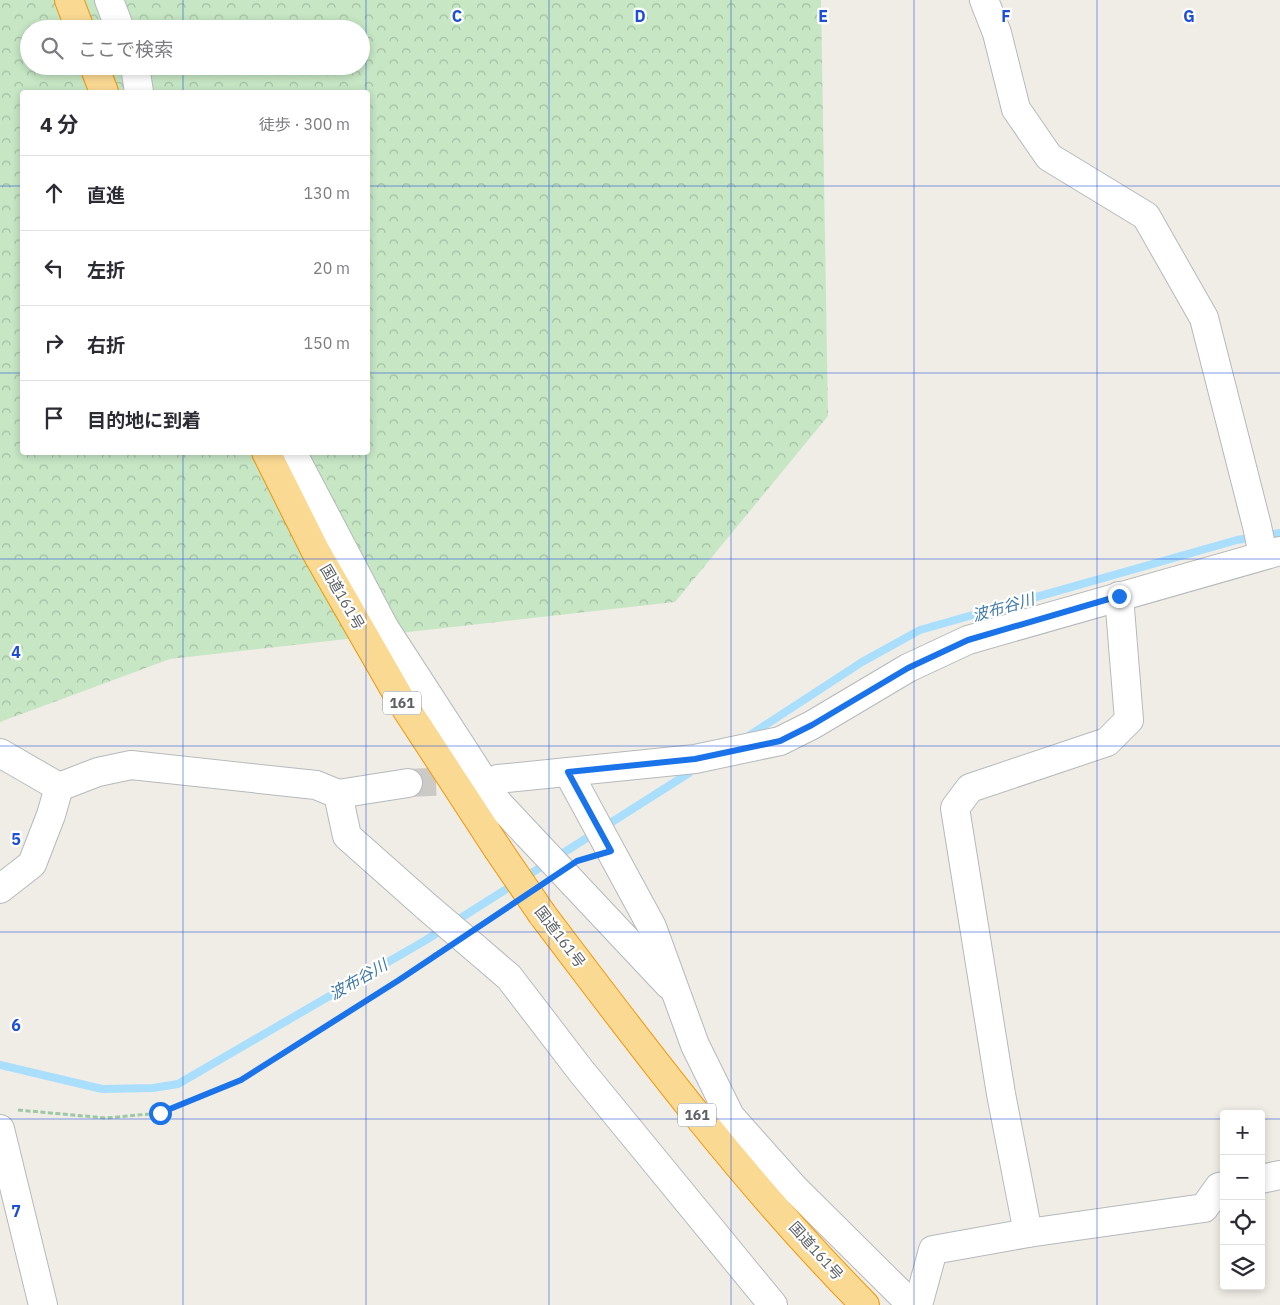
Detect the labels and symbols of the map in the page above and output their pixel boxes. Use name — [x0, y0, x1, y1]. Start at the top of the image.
text: C — [452, 6, 462, 26]
text: D — [634, 6, 646, 26]
text: E — [818, 6, 828, 26]
text: F — [1001, 6, 1011, 26]
text: G — [1183, 6, 1195, 26]
street label: 国道161号 — [316, 561, 369, 633]
route end — [1108, 585, 1131, 608]
water label: 波布谷川 — [969, 588, 1038, 625]
text: 4 — [11, 642, 21, 662]
road number: 161 — [383, 691, 421, 714]
text: 5 — [11, 829, 21, 849]
street label: 国道161号 — [531, 902, 590, 971]
water label: 波布谷川 — [325, 953, 392, 1004]
text: 6 — [11, 1015, 21, 1035]
route start — [149, 1102, 172, 1125]
road number: 161 — [678, 1104, 716, 1126]
text: 7 — [11, 1201, 21, 1221]
street label: 国道161号 — [785, 1218, 848, 1284]

